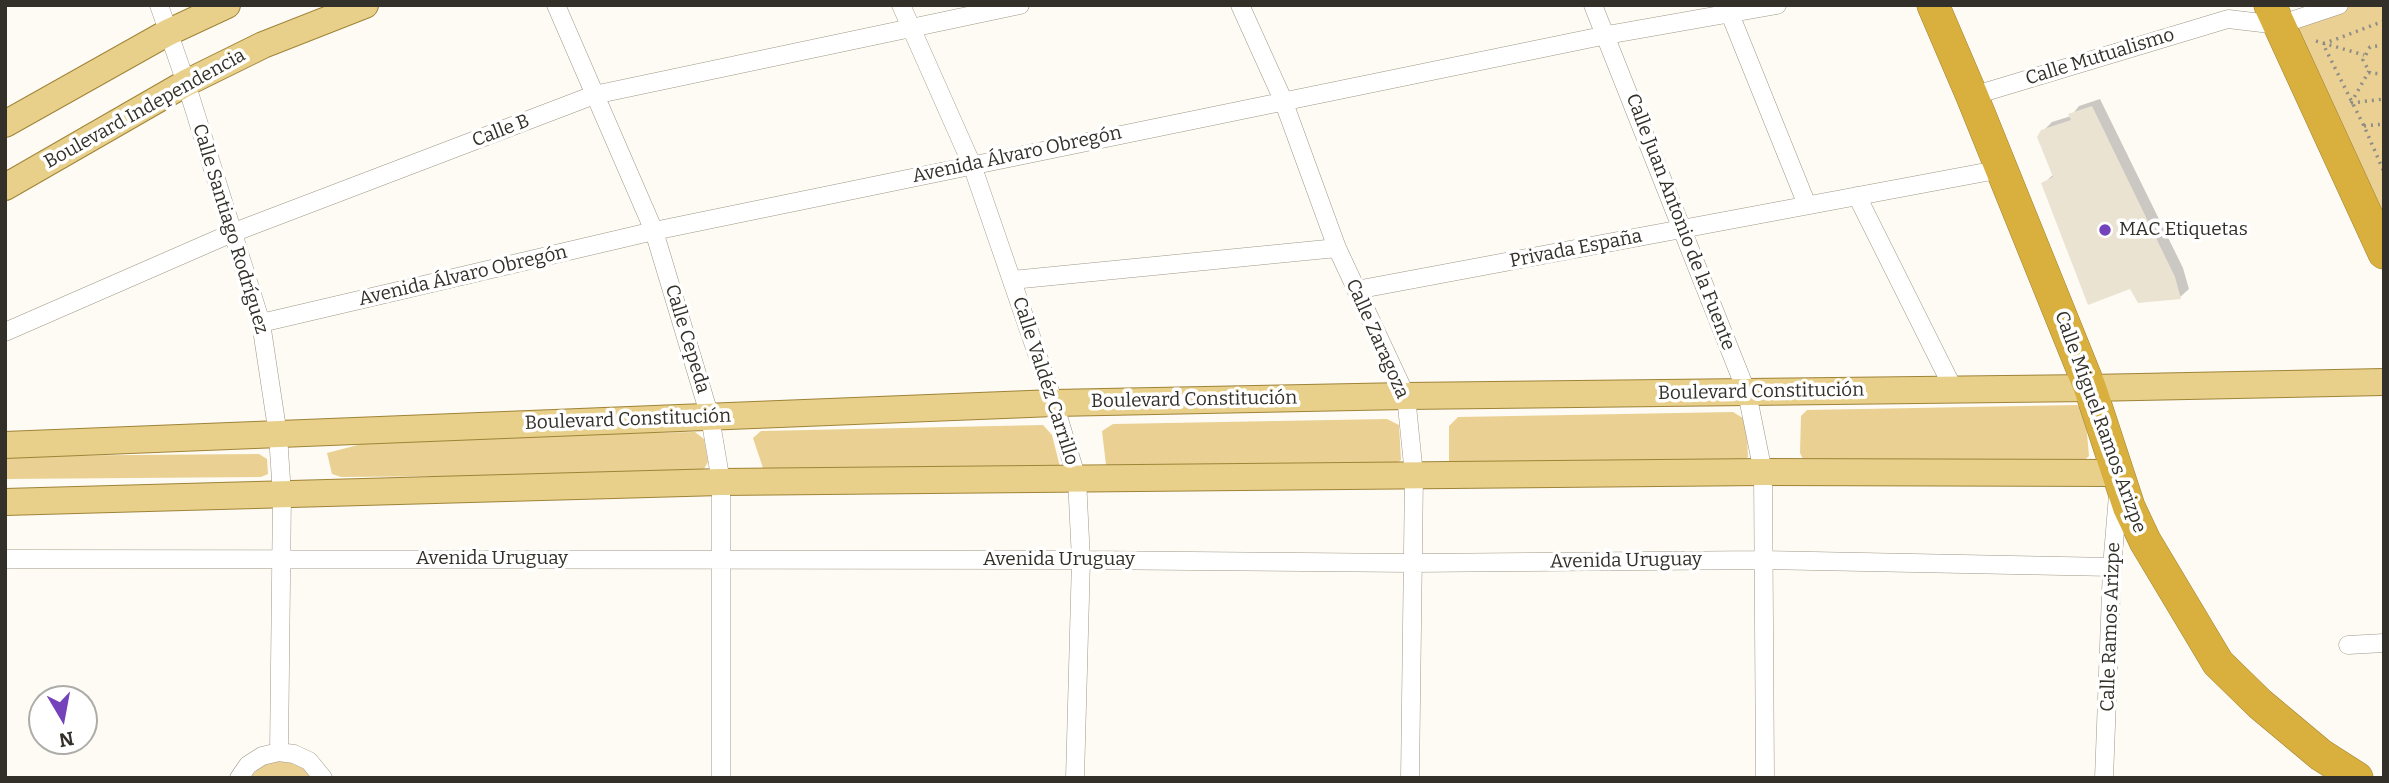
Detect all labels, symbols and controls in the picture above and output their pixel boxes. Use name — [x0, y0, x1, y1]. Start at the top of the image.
street label: Calle Mutualismo — [2023, 24, 2177, 90]
street label: Boulevard Independencia — [40, 44, 250, 174]
street label: Calle Juan Antonio de la Fuente — [1620, 90, 1740, 354]
street label: Calle B — [469, 110, 533, 152]
street label: Calle Santiago Rodríguez — [187, 121, 273, 337]
street label: Avenida Álvaro Obregón — [910, 122, 1124, 188]
place label: MAC Etiquetas — [2119, 219, 2248, 241]
marker: MAC Etiquetas — [2097, 222, 2113, 238]
street label: Privada España — [1508, 225, 1644, 273]
street label: Avenida Álvaro Obregón — [357, 241, 569, 311]
street label: Calle Zaragoza — [1340, 276, 1414, 402]
street label: Calle Cepeda — [660, 282, 714, 396]
street label: Calle Valdéz Carrillo — [1007, 294, 1083, 468]
street label: Calle Miguel Ramos Arizpe — [2049, 308, 2151, 536]
street label: Boulevard Constitución — [1658, 379, 1864, 405]
street label: Boulevard Constitución — [1091, 387, 1297, 413]
street label: Boulevard Constitución — [524, 405, 732, 435]
street label: Calle Ramos Arizpe — [2097, 542, 2125, 712]
street label: Avenida Uruguay — [416, 548, 568, 570]
street label: Avenida Uruguay — [1550, 548, 1702, 574]
street label: Avenida Uruguay — [983, 549, 1135, 571]
north arrow — [28, 685, 98, 755]
text: N — [57, 727, 76, 752]

